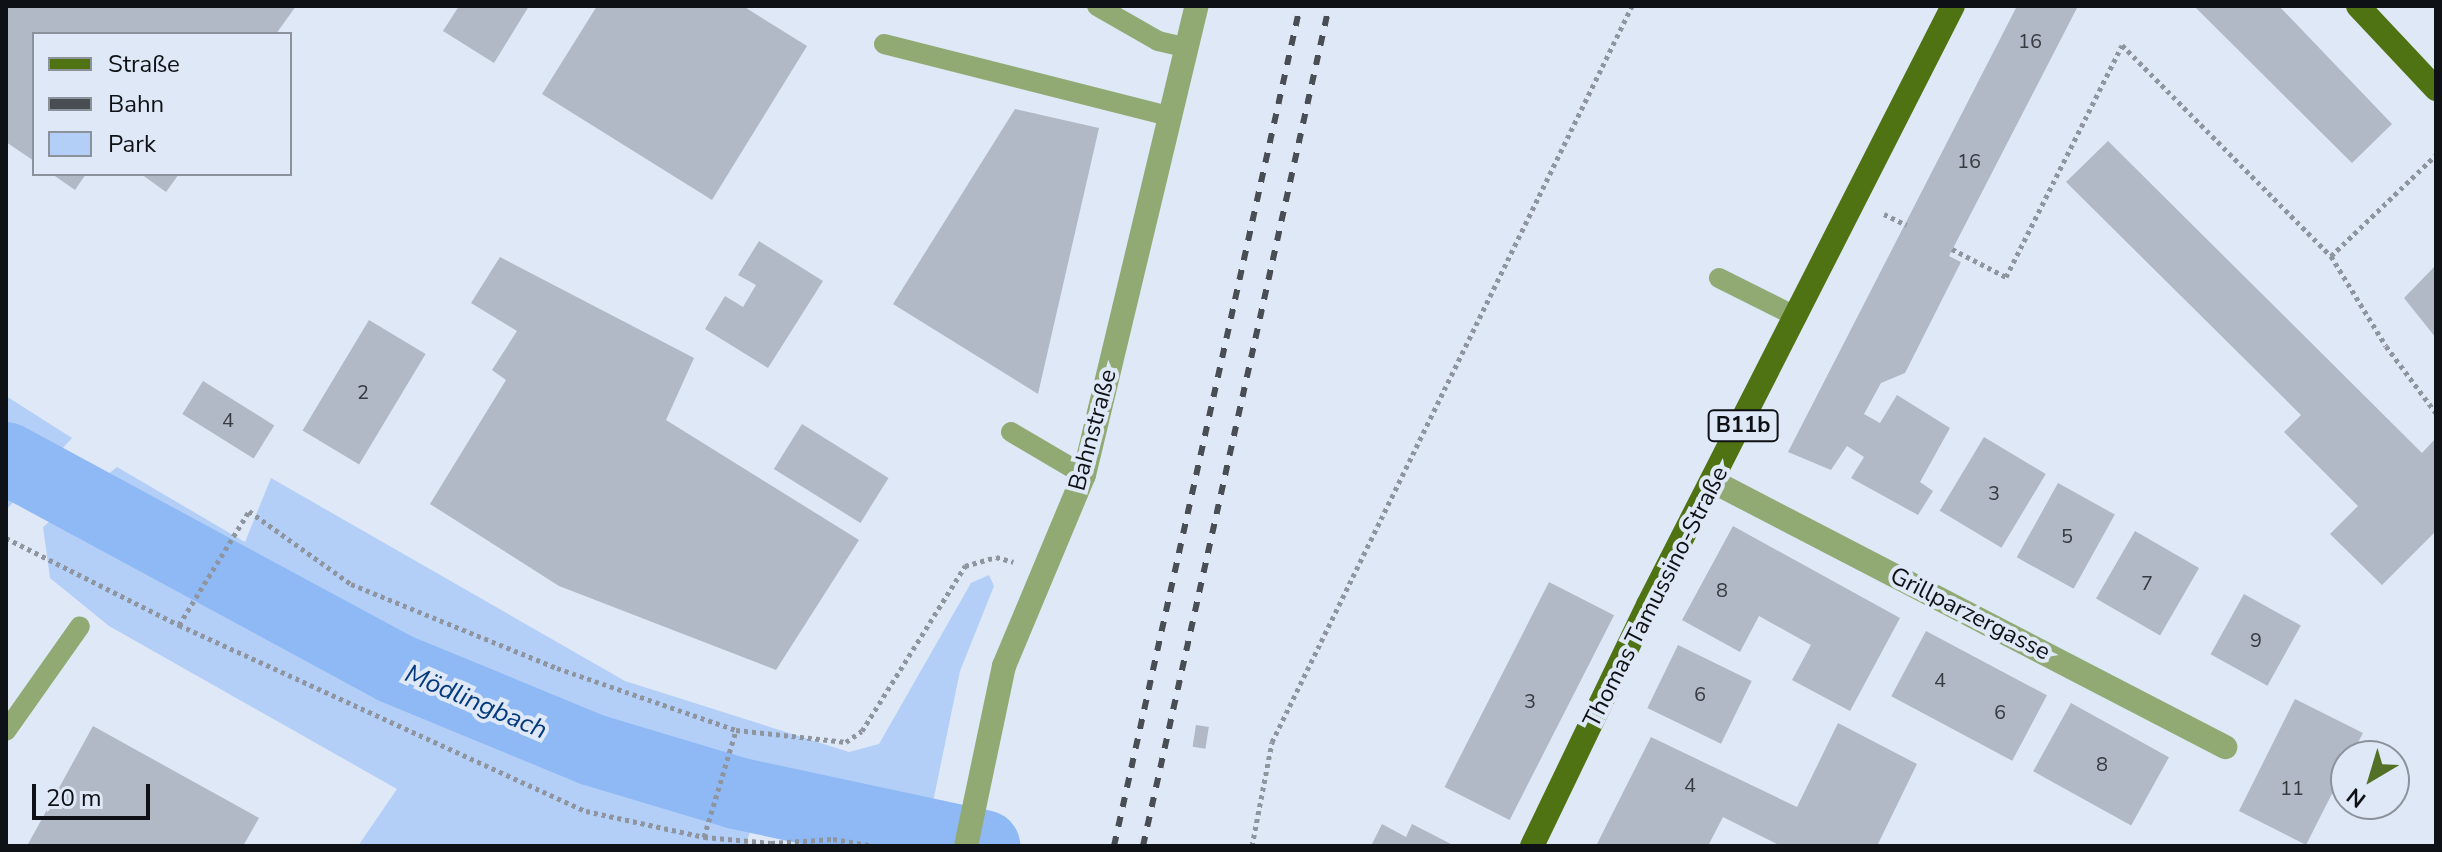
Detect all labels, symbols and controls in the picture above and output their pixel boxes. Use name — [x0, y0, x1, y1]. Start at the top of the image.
house number: 16 — [2018, 29, 2042, 53]
legend — [32, 32, 292, 176]
text: Straße — [108, 48, 180, 80]
text: Bahn — [108, 88, 164, 120]
text: Park — [108, 128, 156, 160]
house number: 16 — [1957, 149, 1981, 173]
street label: Bahnstraße — [1063, 366, 1123, 494]
house number: 2 — [357, 380, 369, 404]
house number: 4 — [222, 408, 234, 432]
road number: B11b — [1707, 408, 1779, 444]
street label: Thomas Tamussino-Straße — [1578, 462, 1734, 732]
house number: 3 — [1988, 481, 2000, 505]
house number: 5 — [2061, 524, 2073, 548]
street label: Grillparzergasse — [1885, 561, 2055, 667]
house number: 7 — [2141, 571, 2153, 595]
house number: 8 — [1716, 578, 1728, 602]
house number: 9 — [2250, 628, 2262, 652]
water label: Mödlingbach — [400, 658, 552, 746]
house number: 4 — [1934, 668, 1946, 692]
house number: 6 — [1694, 682, 1706, 706]
house number: 3 — [1524, 689, 1536, 713]
house number: 6 — [1994, 700, 2006, 724]
north arrow — [2330, 740, 2410, 820]
house number: 8 — [2096, 752, 2108, 776]
scale bar — [36, 768, 154, 818]
house number: 4 — [1684, 773, 1696, 797]
house number: 11 — [2280, 776, 2304, 800]
text: N — [2341, 780, 2372, 814]
text: 20 m — [46, 782, 102, 814]

